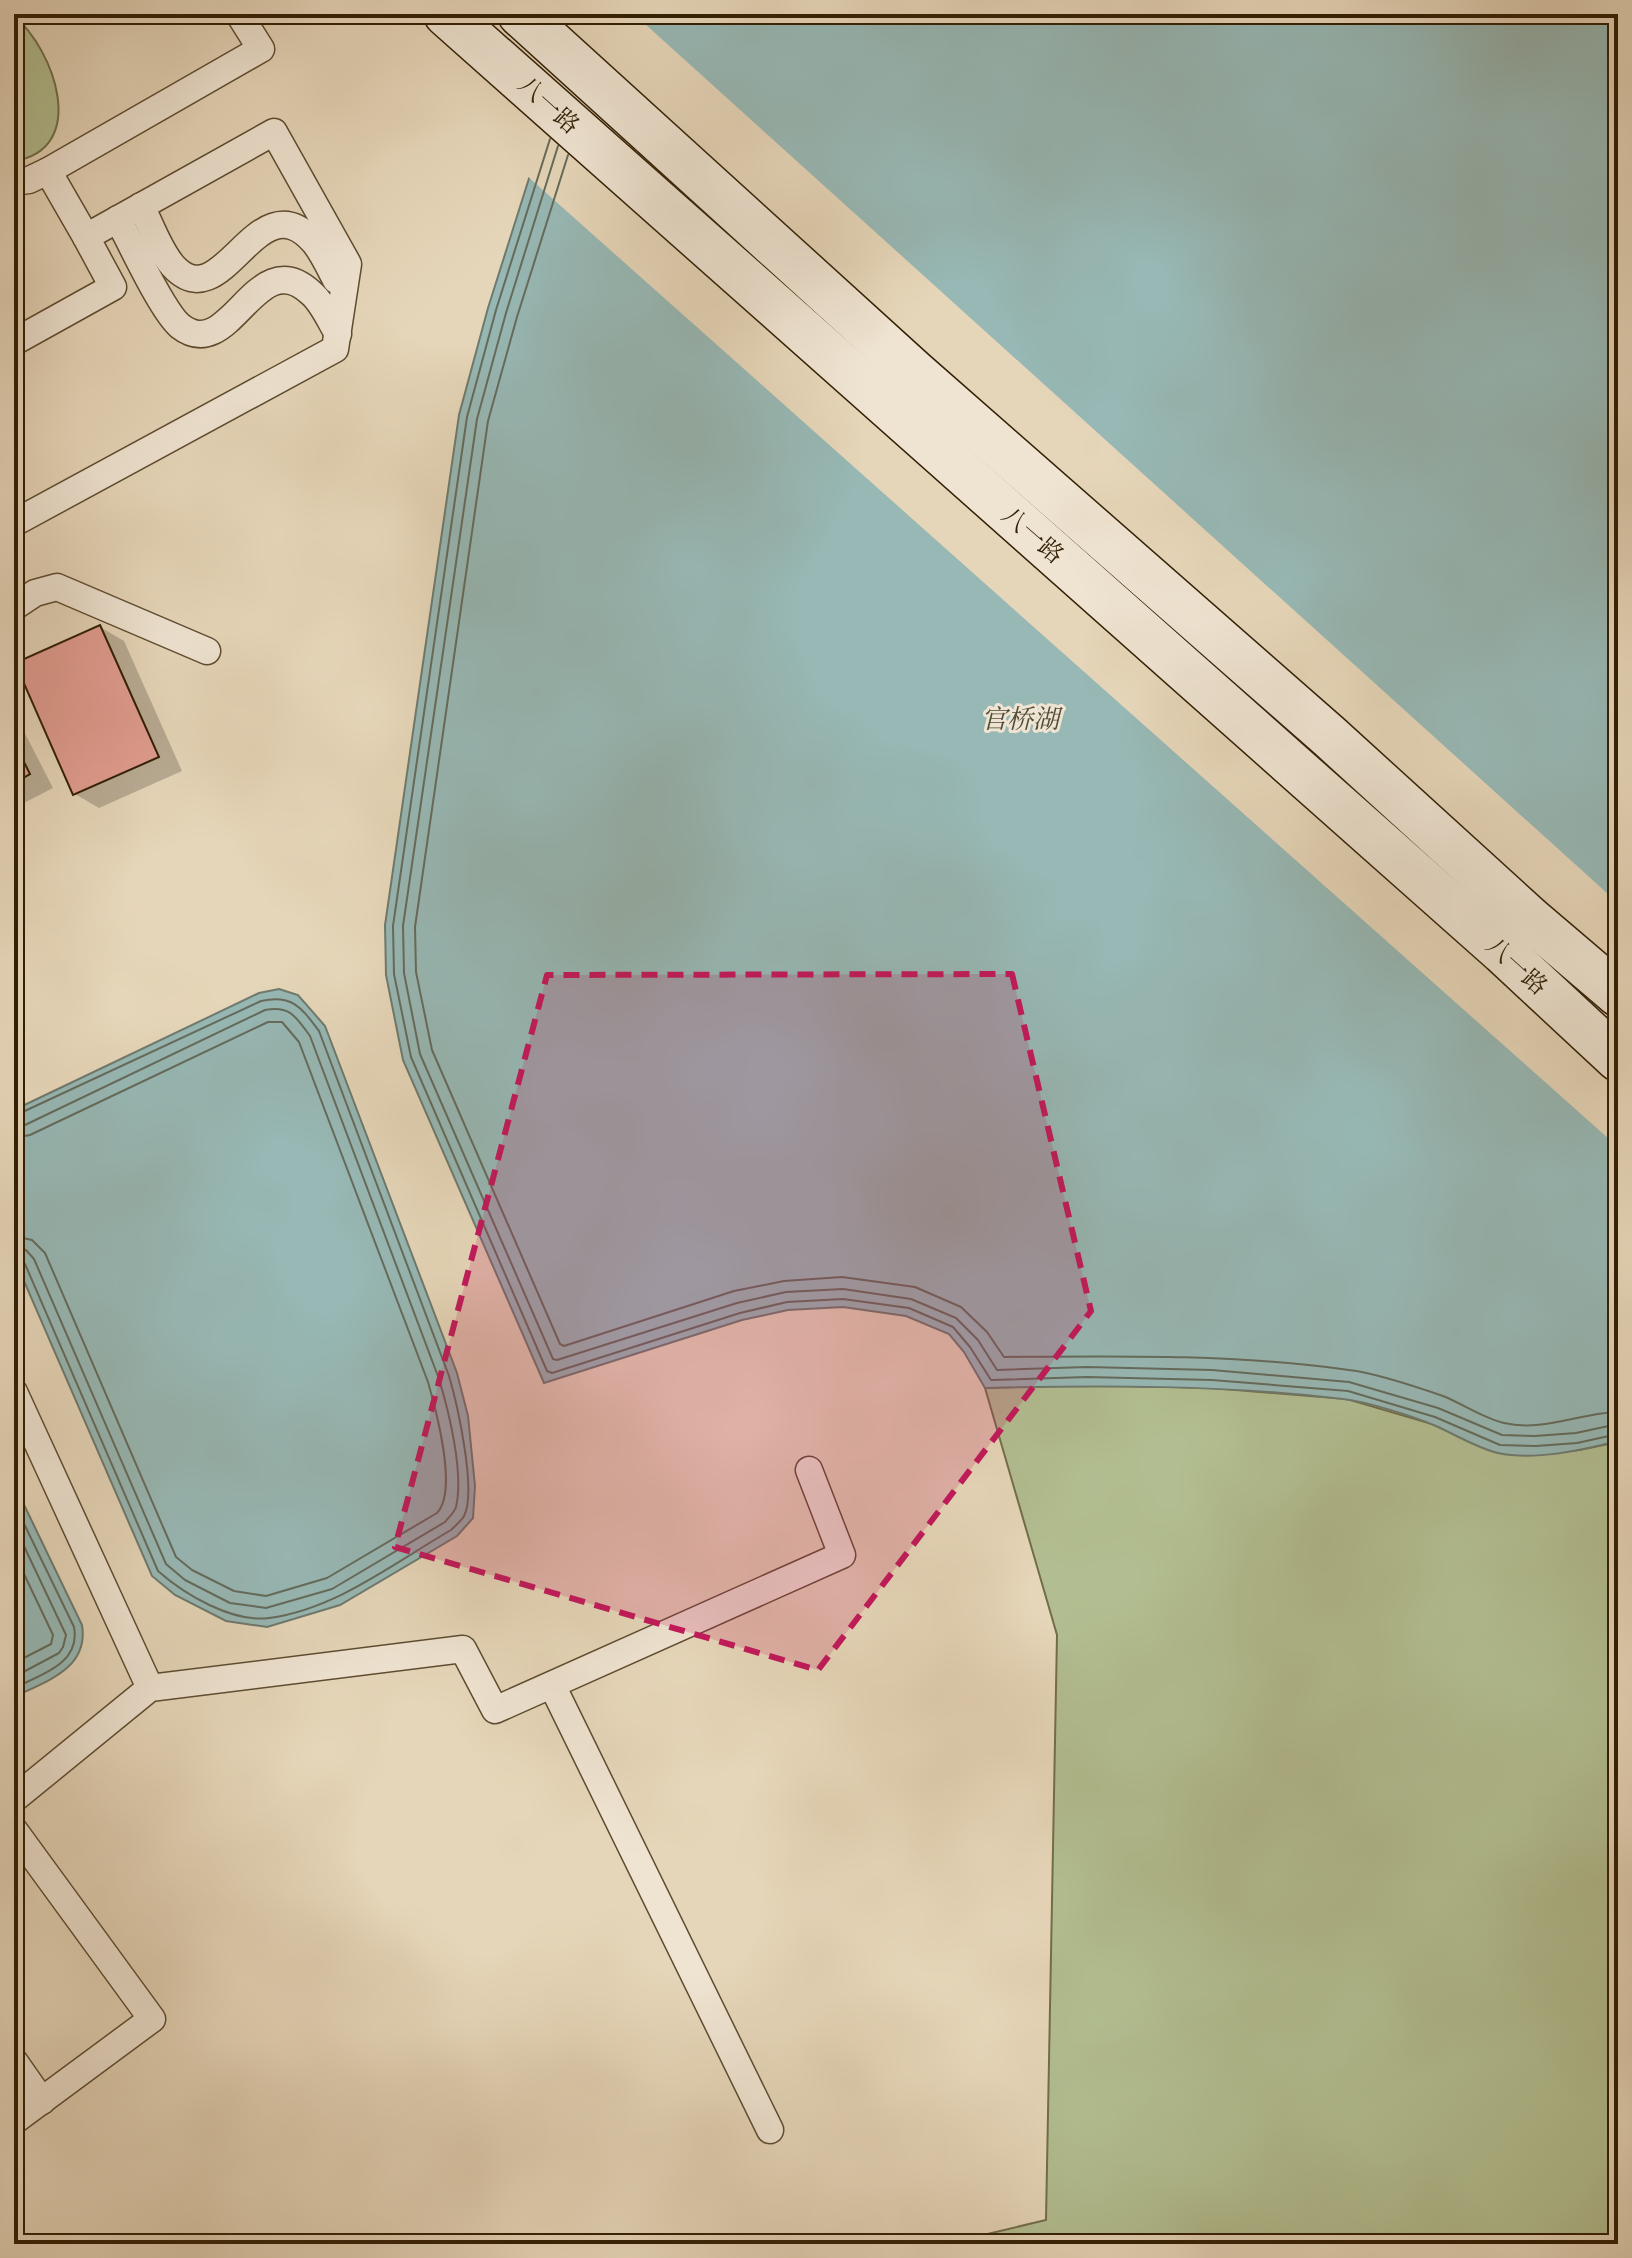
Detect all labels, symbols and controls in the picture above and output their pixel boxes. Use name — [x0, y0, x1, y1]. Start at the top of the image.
street label: 八一路 — [513, 71, 585, 139]
street label: 八一路 — [997, 501, 1069, 569]
water label: 官桥湖 — [981, 704, 1063, 735]
street label: 八一路 — [1481, 932, 1553, 1000]

